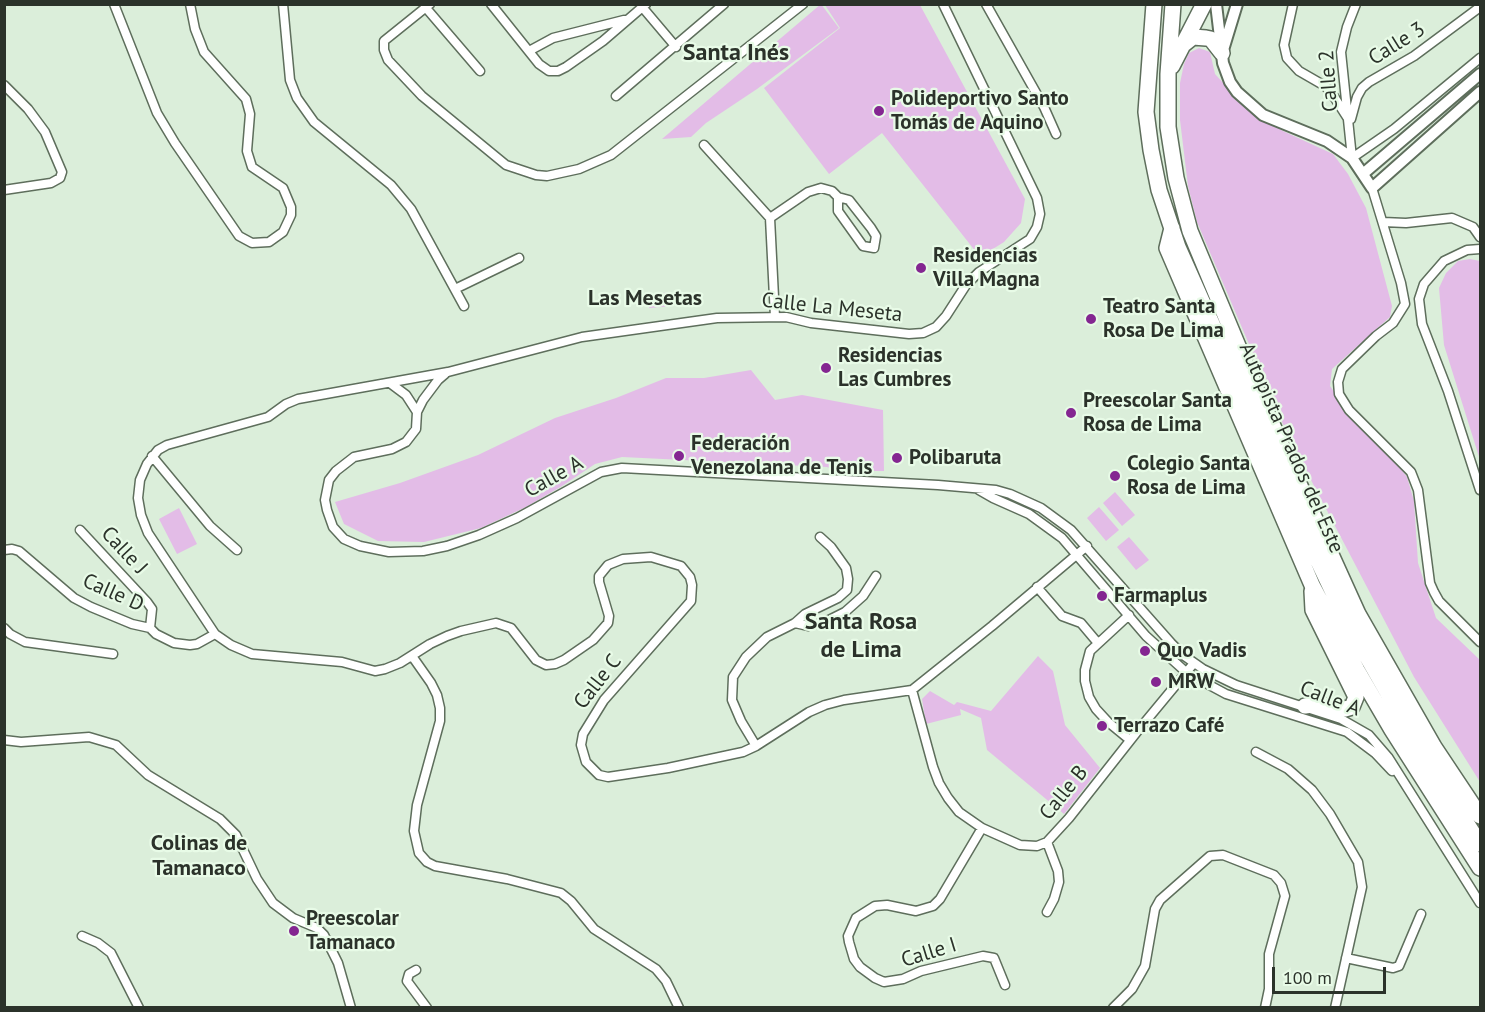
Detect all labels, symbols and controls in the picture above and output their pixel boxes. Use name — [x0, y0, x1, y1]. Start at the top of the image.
street label: Calle 3 — [1364, 17, 1430, 71]
district label: Santa Inés — [683, 39, 789, 67]
street label: Calle 2 — [1314, 49, 1344, 113]
place label: Polideportivo Santo Tomás de Aquino — [891, 86, 1069, 136]
marker: Polideportivo Santo Tomás de Aquino — [872, 104, 886, 118]
place label: Residencias Villa Magna — [933, 243, 1040, 293]
marker: Residencias Villa Magna — [914, 261, 928, 275]
district label: Las Mesetas — [588, 286, 702, 312]
street label: Calle La Meseta — [760, 288, 904, 328]
place label: Teatro Santa Rosa De Lima — [1103, 294, 1224, 344]
marker: Teatro Santa Rosa De Lima — [1084, 312, 1098, 326]
street label: Autopista Prados del Este — [1233, 339, 1349, 557]
place label: Residencias Las Cumbres — [838, 343, 951, 393]
marker: Residencias Las Cumbres — [819, 361, 833, 375]
place label: Preescolar Santa Rosa de Lima — [1083, 388, 1232, 438]
marker: Preescolar Santa Rosa de Lima — [1064, 406, 1078, 420]
place label: Federación Venezolana de Tenis — [691, 431, 872, 481]
place label: Polibaruta — [909, 445, 1001, 471]
marker: Federación Venezolana de Tenis — [672, 449, 686, 463]
street label: Calle A — [520, 451, 588, 503]
marker: Polibaruta — [890, 451, 904, 465]
place label: Colegio Santa Rosa de Lima — [1127, 451, 1250, 501]
marker: Colegio Santa Rosa de Lima — [1108, 469, 1122, 483]
street label: Calle J — [95, 522, 153, 580]
street label: Calle D — [78, 568, 148, 618]
place label: Farmaplus — [1114, 583, 1207, 609]
marker: Farmaplus — [1095, 589, 1109, 603]
district label: Santa Rosa de Lima — [805, 608, 917, 664]
place label: Quo Vadis — [1157, 638, 1247, 664]
marker: Quo Vadis — [1138, 644, 1152, 658]
street label: Calle C — [569, 650, 627, 714]
place label: MRW — [1168, 669, 1215, 695]
marker: MRW — [1149, 675, 1163, 689]
street label: Calle A — [1296, 676, 1364, 722]
place label: Terrazo Café — [1114, 713, 1224, 739]
marker: Terrazo Café — [1095, 719, 1109, 733]
street label: Calle B — [1034, 761, 1094, 825]
district label: Colinas de Tamanaco — [151, 831, 247, 882]
place label: Preescolar Tamanaco — [306, 906, 399, 956]
marker: Preescolar Tamanaco — [287, 924, 301, 938]
street label: Calle I — [898, 933, 960, 973]
scale bar — [1275, 955, 1389, 993]
text: 100 m — [1283, 966, 1332, 989]

